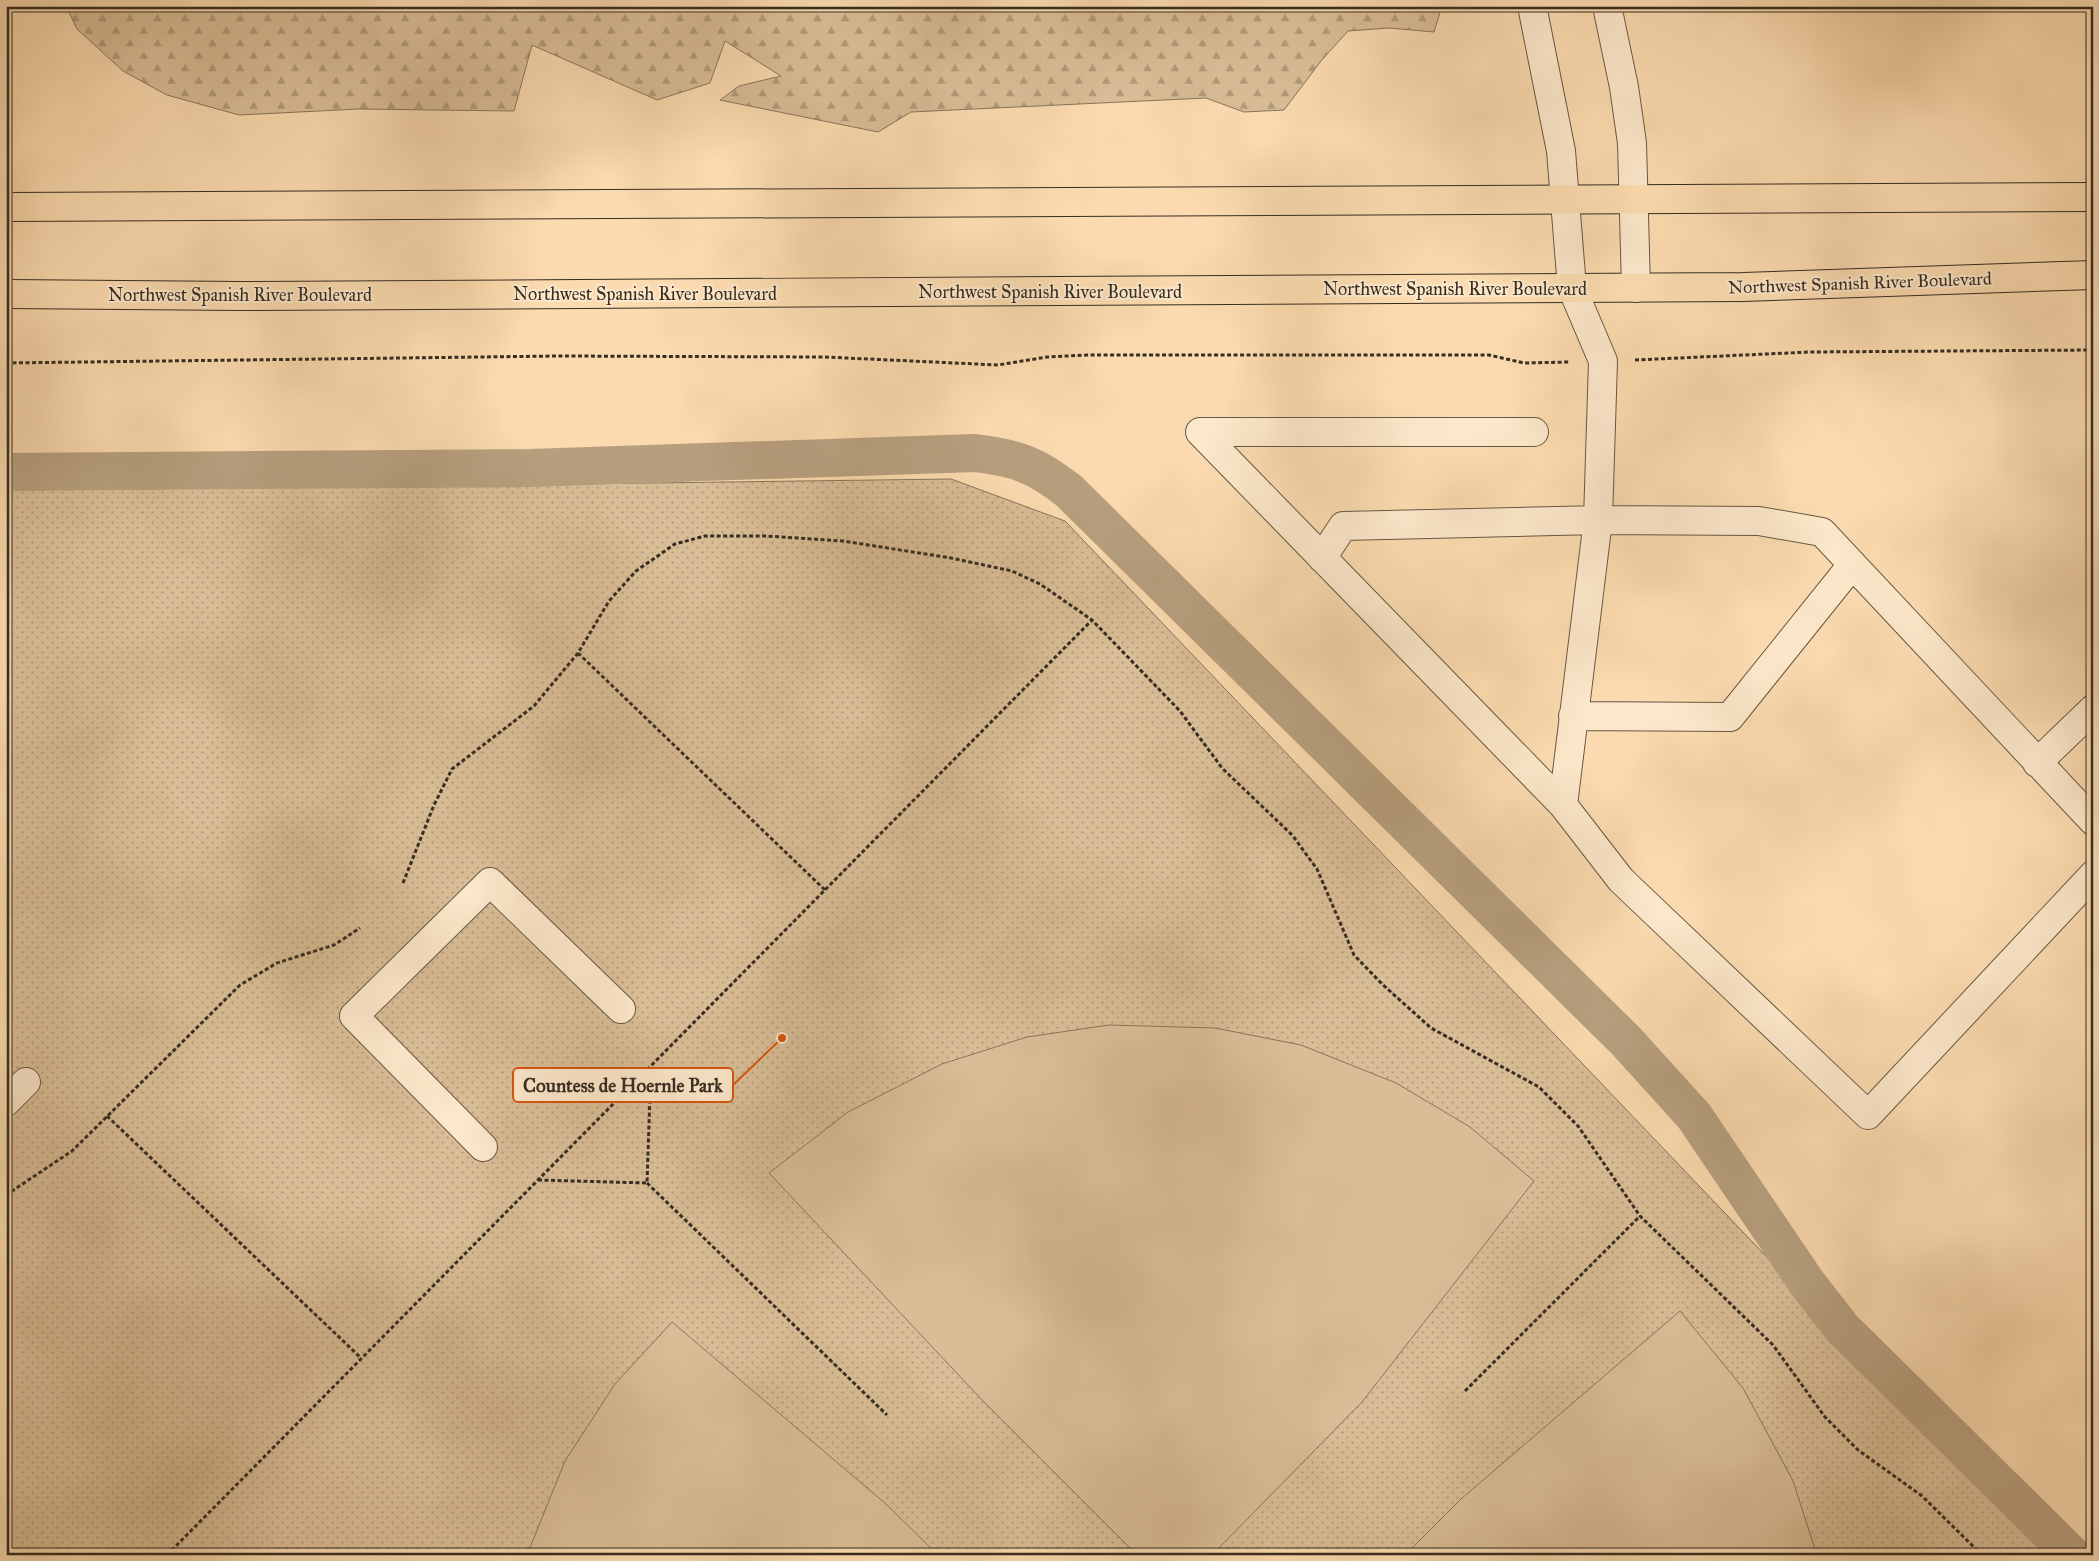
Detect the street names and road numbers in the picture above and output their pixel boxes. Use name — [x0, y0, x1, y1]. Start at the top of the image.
street label: Northwest Spanish River Boulevard — [1728, 267, 1992, 299]
street label: Northwest Spanish River Boulevard — [1323, 278, 1587, 300]
street label: Northwest Spanish River Boulevard — [918, 281, 1182, 303]
street label: Northwest Spanish River Boulevard — [513, 283, 777, 305]
street label: Northwest Spanish River Boulevard — [108, 284, 372, 306]

